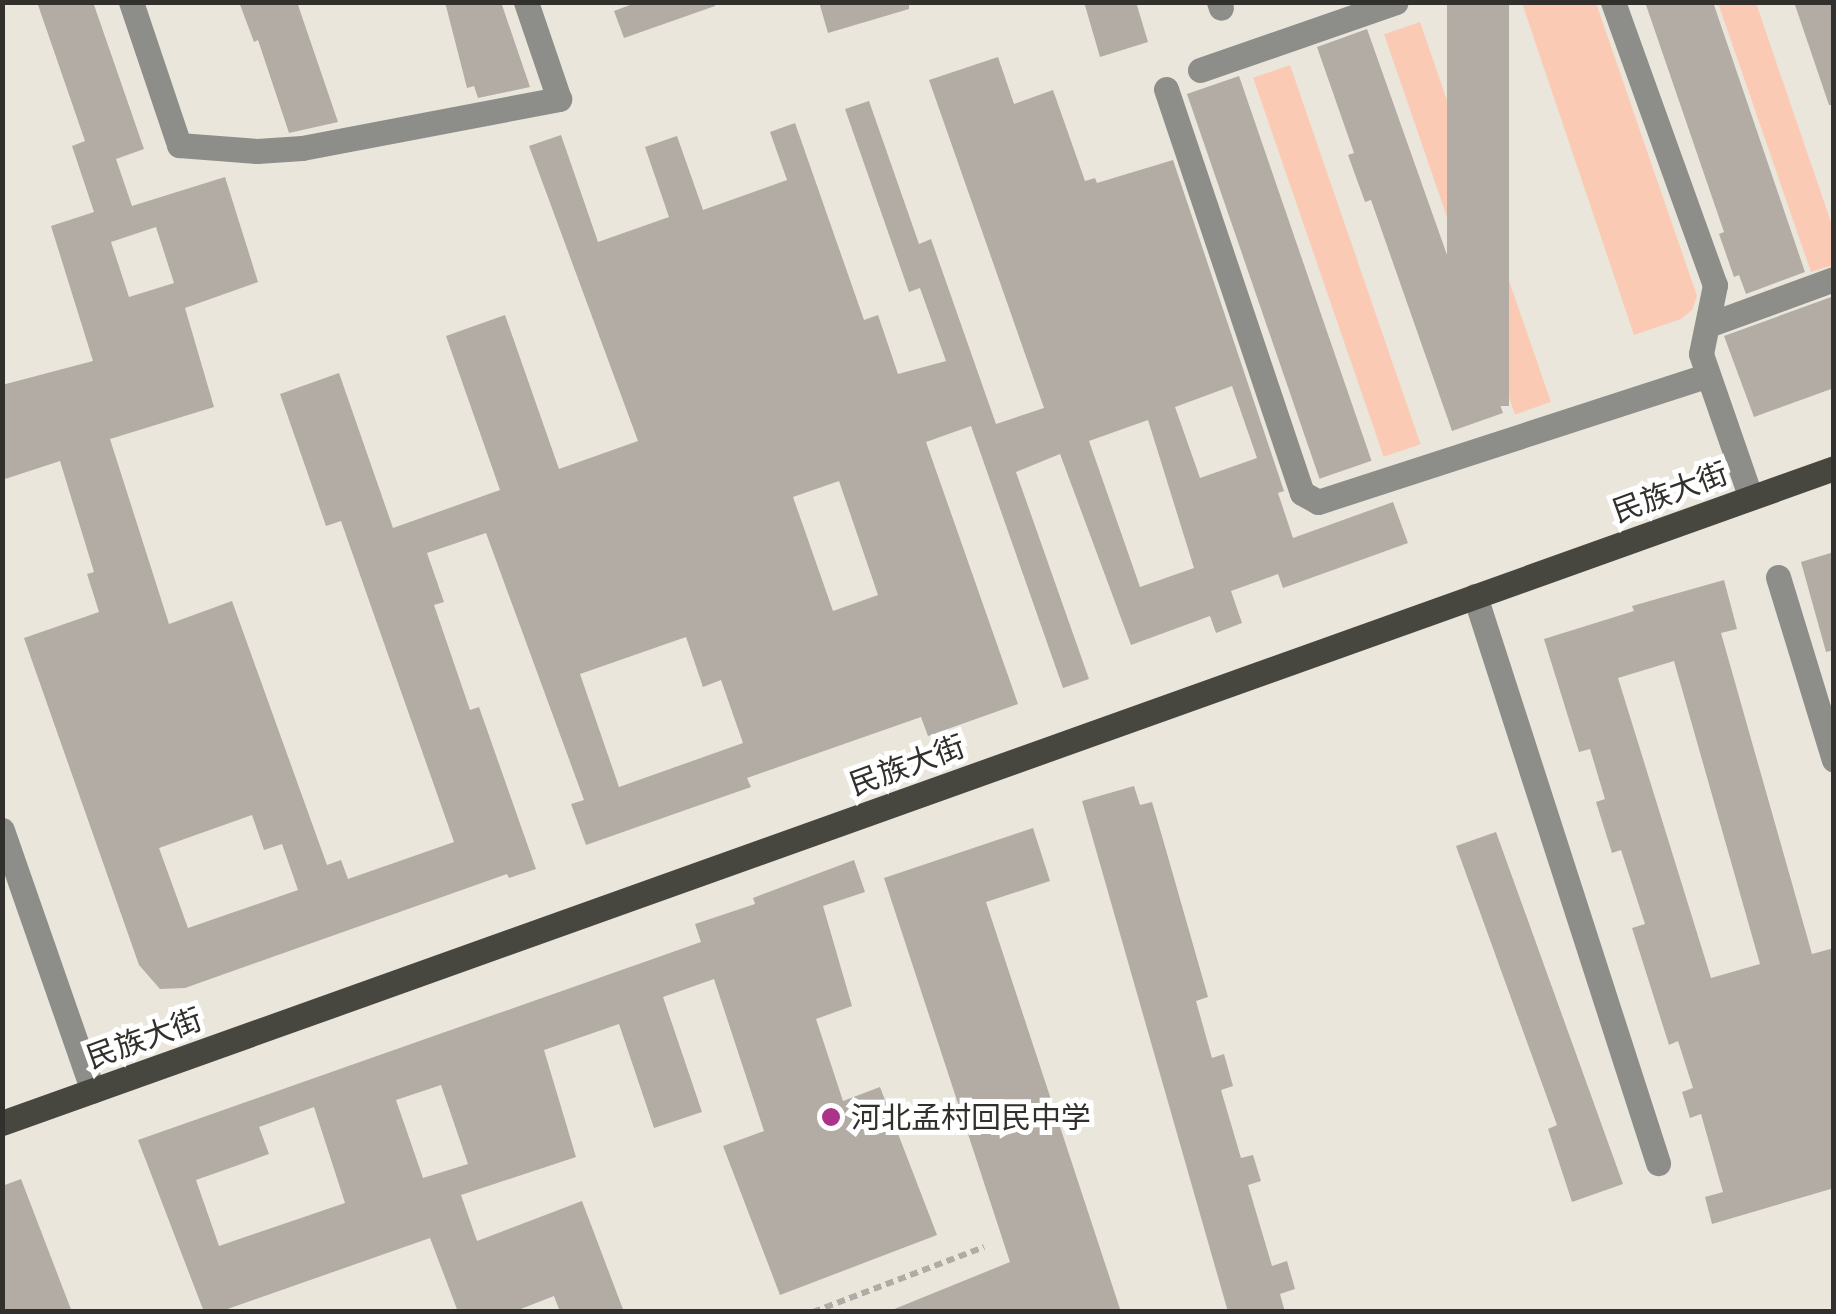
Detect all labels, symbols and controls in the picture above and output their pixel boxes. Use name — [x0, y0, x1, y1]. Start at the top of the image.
street label: 民族大街 — [1607, 455, 1733, 529]
street label: 民族大街 — [844, 728, 970, 802]
street label: 民族大街 — [81, 1001, 207, 1075]
place label: 河北孟村回民中学 — [851, 1099, 1091, 1135]
marker: 河北孟村回民中学 — [820, 1106, 842, 1128]

